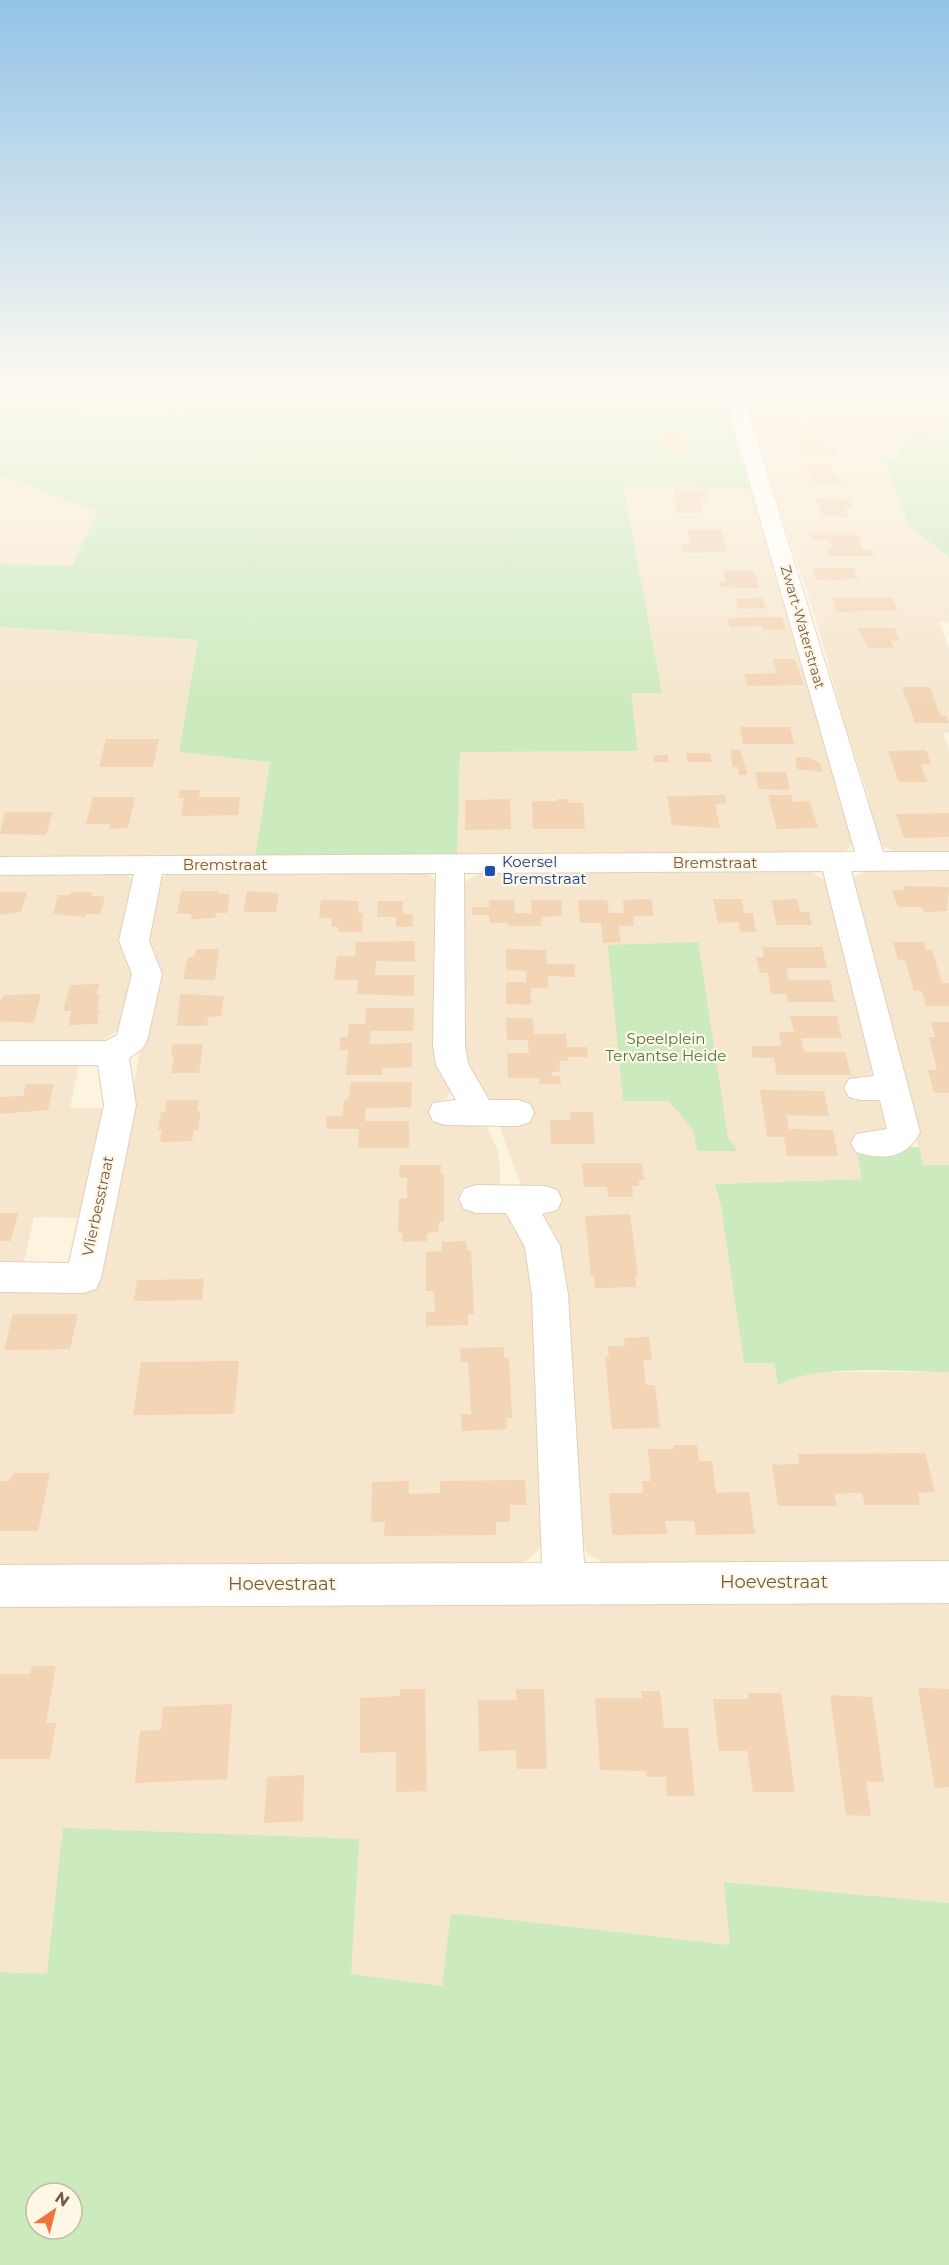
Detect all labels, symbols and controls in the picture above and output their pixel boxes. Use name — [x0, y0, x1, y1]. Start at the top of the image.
street label: Zwart-Waterstraat — [777, 563, 829, 691]
place label: Koersel Bremstraat — [502, 852, 587, 888]
street label: Bremstraat — [673, 853, 757, 872]
street label: Bremstraat — [183, 855, 267, 874]
marker: Koersel Bremstraat — [483, 864, 497, 878]
park label: Speelplein Tervantse Heide — [606, 1029, 726, 1065]
street label: Vlierbesstraat — [78, 1154, 117, 1258]
street label: Hoevestraat — [720, 1571, 828, 1593]
street label: Hoevestraat — [228, 1573, 336, 1595]
north arrow — [24, 2181, 84, 2241]
text: N — [52, 2188, 73, 2211]

